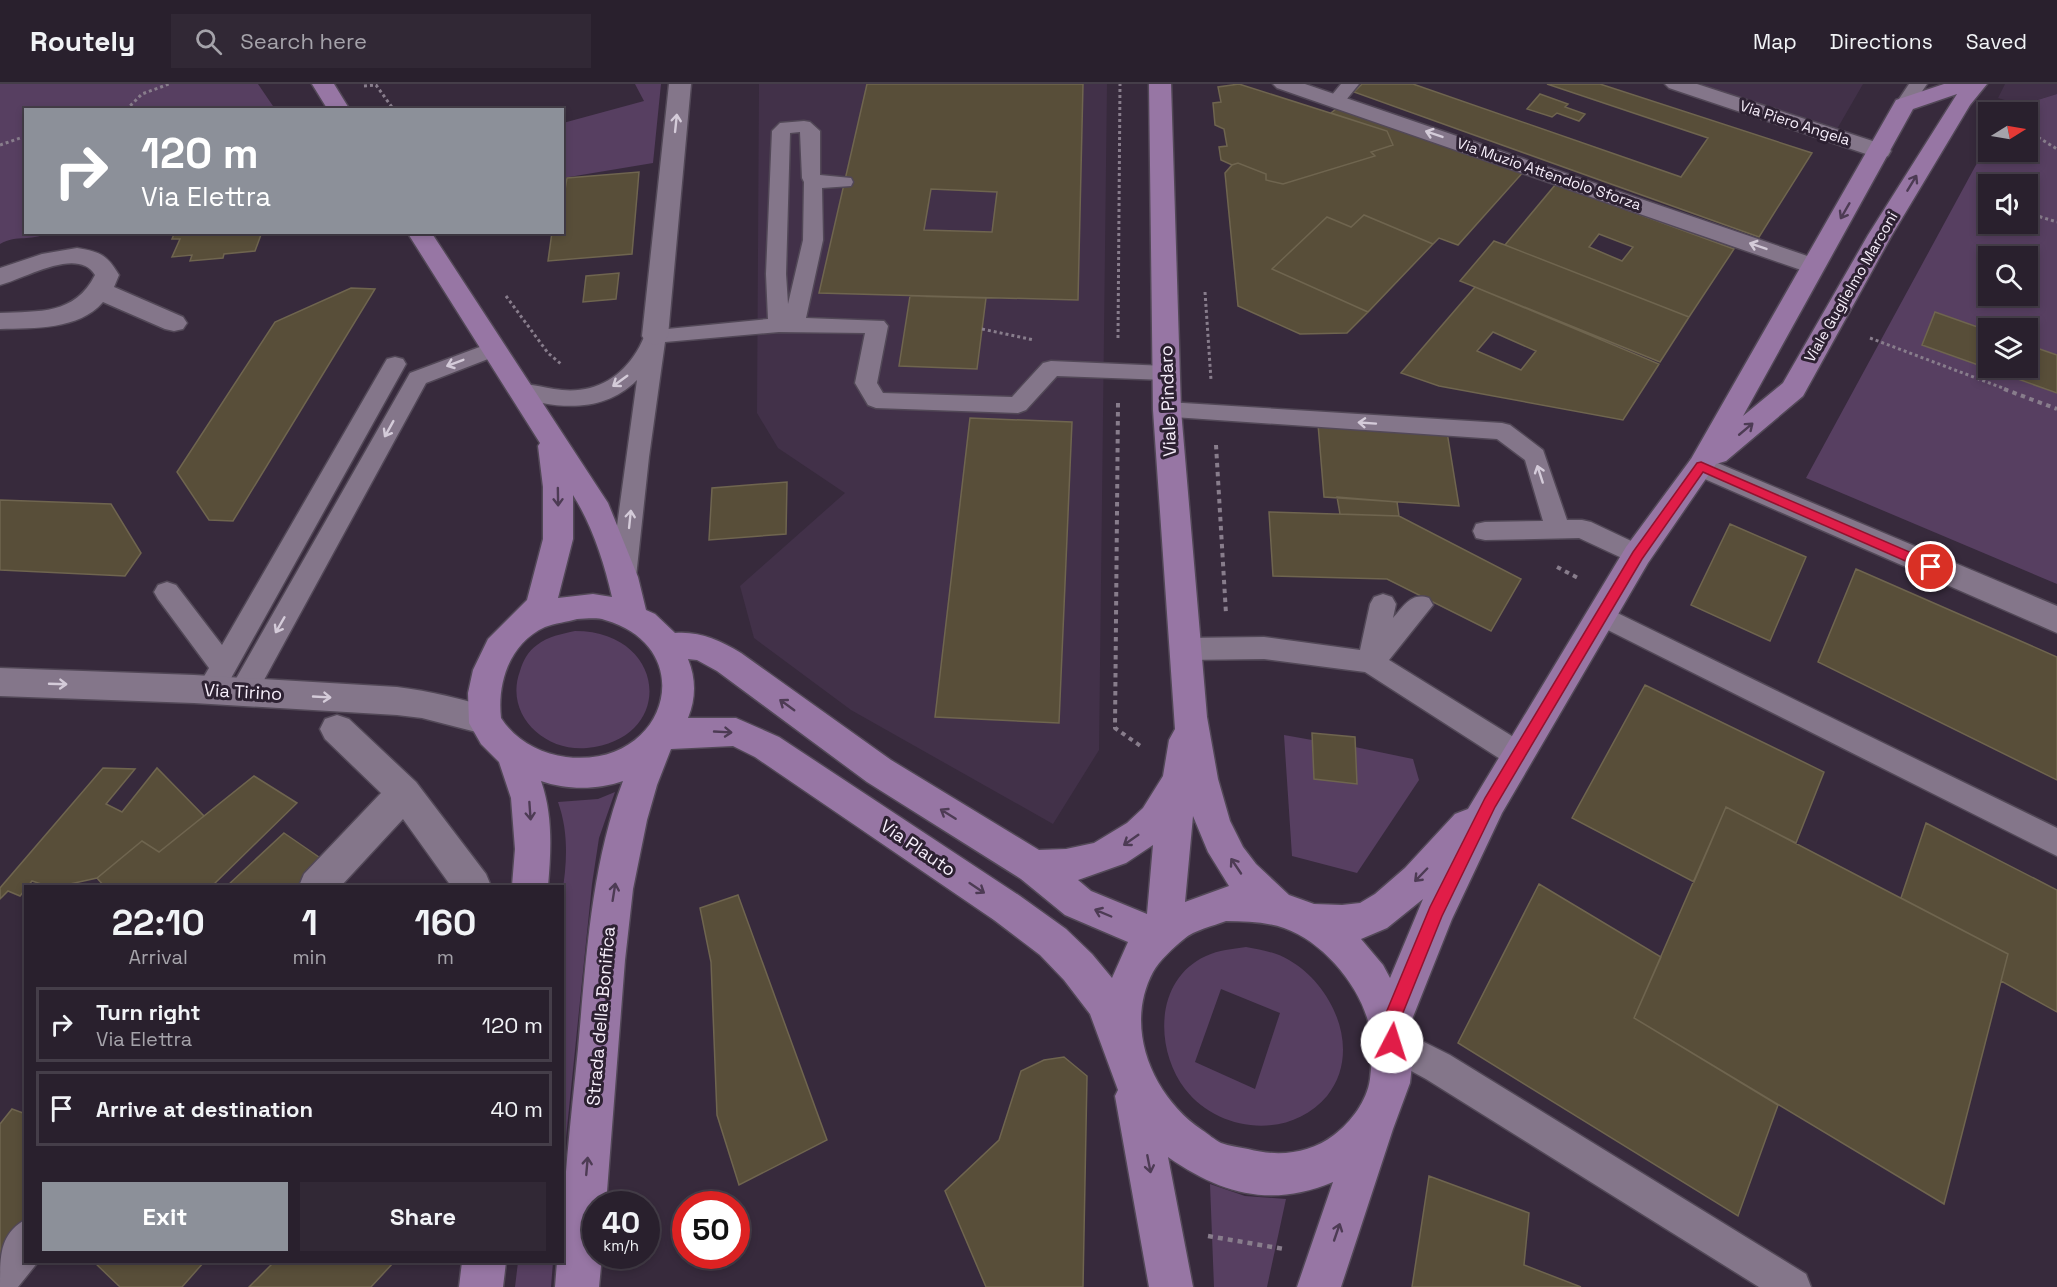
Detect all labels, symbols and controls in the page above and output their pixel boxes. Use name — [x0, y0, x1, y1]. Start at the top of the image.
search box — [171, 14, 591, 68]
text: Routely — [30, 23, 135, 59]
icon: search — [192, 25, 225, 58]
text: Search here — [240, 27, 367, 55]
text: Map — [1753, 28, 1797, 55]
text: Directions — [1830, 28, 1933, 55]
text: Saved — [1966, 28, 2027, 55]
street label: Via Piero Angela — [1738, 96, 1853, 149]
north arrow — [1978, 102, 2038, 162]
map controls — [1978, 102, 2038, 378]
one-way arrow — [671, 113, 682, 133]
text: 120 m — [141, 127, 259, 180]
one-way arrow — [1426, 128, 1444, 139]
icon: right — [42, 132, 120, 210]
street label: Via Muzio Attendolo Sforza — [1454, 133, 1644, 214]
one-way arrow — [1905, 174, 1918, 191]
button: sound — [1978, 174, 2038, 234]
text: Via Elettra — [141, 179, 271, 214]
one-way arrow — [1839, 202, 1851, 219]
street label: Viale Guglielmo Marconi — [1800, 208, 1901, 365]
one-way arrow — [1749, 240, 1767, 251]
button: search — [1978, 246, 2038, 306]
button: layers — [1978, 318, 2038, 378]
street label: Viale Pindaro — [1154, 345, 1181, 457]
one-way arrow — [447, 358, 465, 369]
one-way arrow — [613, 375, 629, 388]
one-way arrow — [1357, 417, 1377, 428]
one-way arrow — [383, 420, 395, 437]
one-way arrow — [1738, 422, 1754, 435]
one-way arrow — [1534, 465, 1545, 484]
one-way arrow — [552, 486, 564, 506]
one-way arrow — [625, 509, 636, 529]
pin — [1905, 541, 1956, 592]
icon: arrive — [1914, 550, 1947, 583]
one-way arrow — [274, 616, 285, 634]
one-way arrow — [48, 678, 68, 690]
street label: Via Tirino — [203, 678, 283, 705]
one-way arrow — [312, 691, 332, 702]
one-way arrow — [780, 698, 796, 711]
one-way arrow — [712, 726, 732, 737]
one-way arrow — [525, 800, 536, 820]
one-way arrow — [940, 808, 957, 820]
street label: Via Plauto — [876, 814, 960, 881]
one-way arrow — [1123, 834, 1139, 846]
one-way arrow — [1230, 858, 1242, 875]
one-way arrow — [1413, 868, 1428, 883]
one-way arrow — [609, 882, 620, 902]
one-way arrow — [968, 882, 984, 894]
text: 22:10 — [112, 900, 205, 946]
text: 1 — [301, 900, 318, 946]
text: 160 — [414, 900, 476, 946]
one-way arrow — [1095, 907, 1113, 918]
street label: Strada della Bonifica — [581, 925, 620, 1107]
text: Arrival — [128, 944, 188, 970]
text: min — [292, 944, 327, 970]
text: m — [437, 944, 454, 970]
text: Turn right — [96, 998, 201, 1026]
icon: right — [45, 1008, 78, 1041]
position arrow — [1360, 1010, 1424, 1074]
text: 120 m — [482, 1011, 543, 1039]
text: Via Elettra — [96, 1026, 192, 1052]
icon: arrive — [45, 1092, 78, 1125]
text: Arrive at destination — [96, 1095, 313, 1123]
text: 40 m — [491, 1095, 543, 1123]
one-way arrow — [1144, 1154, 1155, 1173]
one-way arrow — [582, 1157, 593, 1176]
button: Exit — [42, 1182, 288, 1251]
button: Share — [300, 1182, 546, 1251]
speed limit sign: 50 — [672, 1191, 750, 1269]
text: 40 — [602, 1203, 640, 1242]
one-way arrow — [1333, 1223, 1344, 1241]
text: km/h — [603, 1236, 639, 1255]

